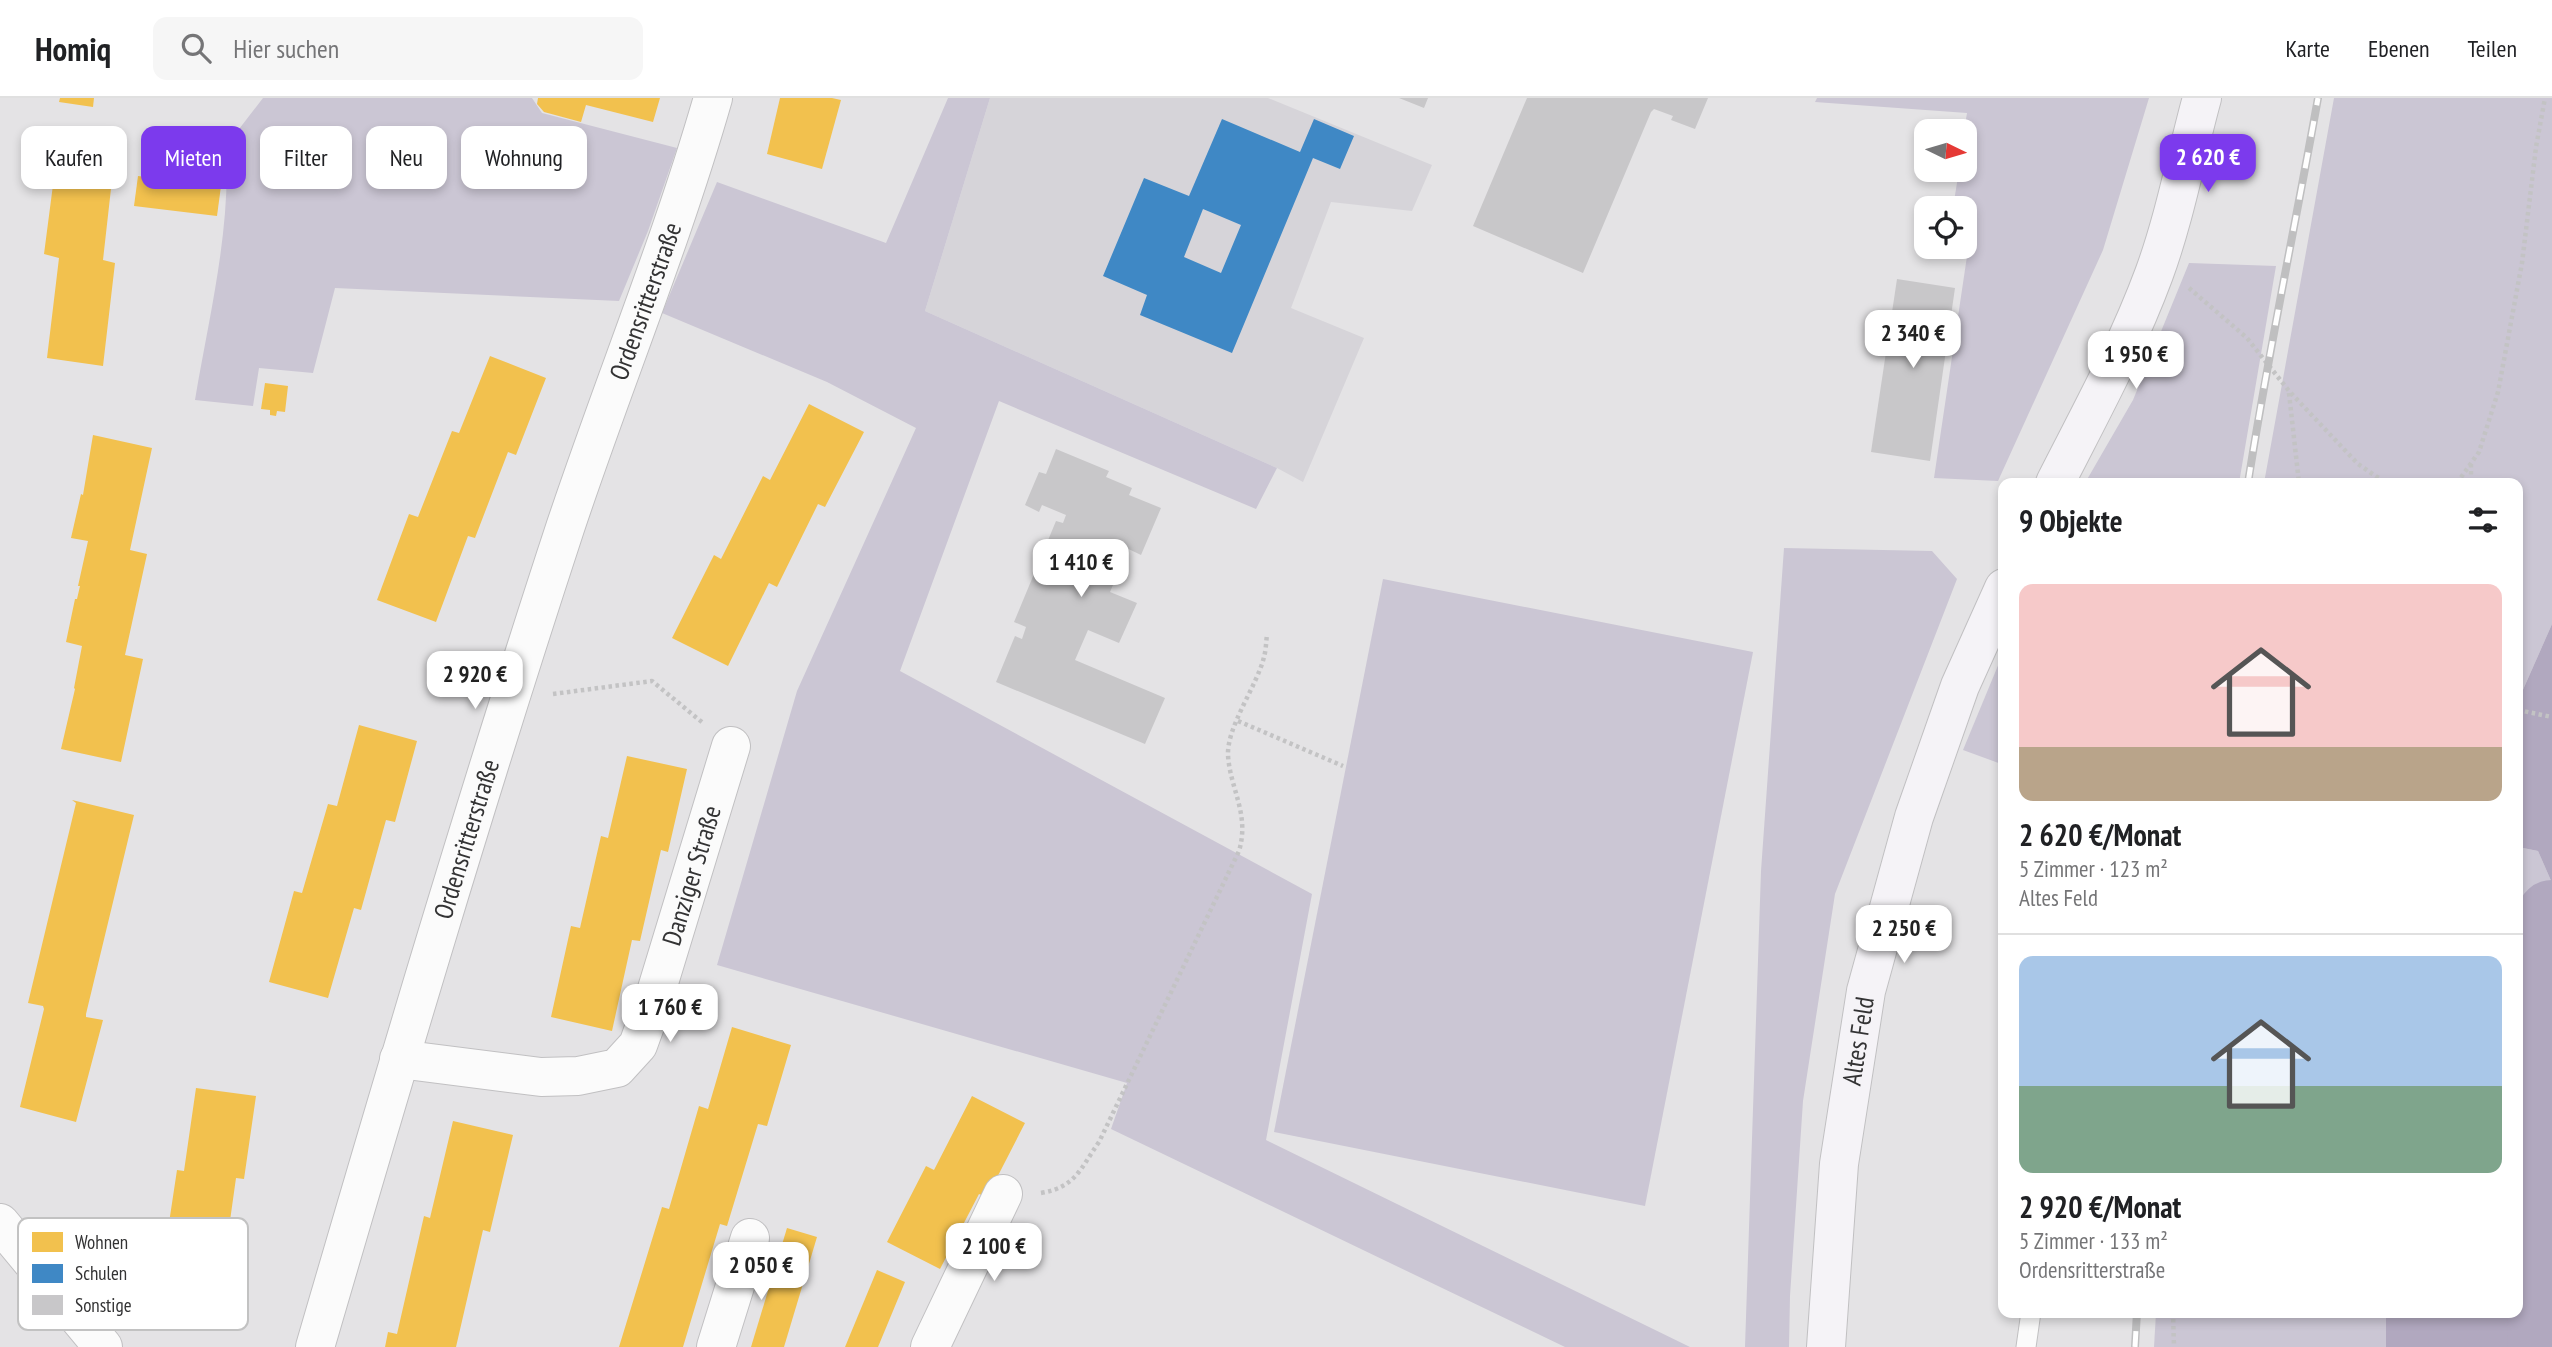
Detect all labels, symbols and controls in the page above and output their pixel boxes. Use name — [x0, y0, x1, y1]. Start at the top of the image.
search box — [153, 17, 643, 80]
text: Homiq — [35, 27, 111, 70]
icon: search — [177, 29, 215, 67]
text: Hier suchen — [233, 32, 339, 65]
text: Karte — [2286, 33, 2330, 64]
text: Ebenen — [2368, 33, 2430, 64]
text: Teilen — [2468, 33, 2517, 64]
north arrow — [1914, 119, 1978, 182]
map controls — [1914, 119, 1977, 259]
chip: Kaufen — [21, 126, 127, 189]
chip: Mieten — [141, 126, 246, 189]
chip: Filter — [260, 126, 352, 189]
chip: Neu — [366, 126, 447, 189]
chip: Wohnung — [461, 126, 587, 189]
pin: 2 620 € — [2143, 134, 2273, 194]
text: 2 620 € — [2176, 142, 2240, 171]
button: locate — [1914, 196, 1977, 259]
street label: Ordensritterstraße — [602, 218, 688, 384]
pin: 2 340 € — [1848, 310, 1978, 370]
text: 2 340 € — [1881, 318, 1945, 347]
pin: 1 950 € — [2071, 331, 2201, 391]
text: 1 950 € — [2104, 339, 2168, 368]
text: 9 Objekte — [2019, 501, 2123, 540]
icon: filters — [2464, 501, 2502, 539]
pin: 1 410 € — [1016, 540, 1146, 599]
text: 1 410 € — [1049, 547, 1113, 576]
icon: home — [2198, 629, 2324, 755]
pin: 2 920 € — [410, 652, 540, 711]
text: 2 920 € — [443, 659, 507, 688]
street label: Ordensritterstraße — [426, 755, 506, 923]
street label: Danziger Straße — [654, 801, 728, 949]
text: 2 620 €/Monat — [2019, 815, 2181, 854]
text: 5 Zimmer · 123 m² — [2019, 854, 2168, 883]
text: Altes Feld — [2019, 883, 2098, 912]
pin: 2 250 € — [1839, 906, 1969, 965]
text: 2 250 € — [1872, 913, 1936, 942]
pin: 1 760 € — [605, 984, 735, 1044]
text: 1 760 € — [638, 992, 702, 1021]
street label: Altes Feld — [1835, 994, 1881, 1087]
icon: home — [2198, 1001, 2324, 1127]
text: 2 920 €/Monat — [2019, 1187, 2181, 1226]
legend — [18, 1218, 248, 1330]
pin: 2 100 € — [929, 1224, 1059, 1283]
text: 5 Zimmer · 133 m² — [2019, 1226, 2168, 1255]
text: Wohnen — [75, 1230, 128, 1254]
text: 2 100 € — [962, 1231, 1026, 1260]
pin: 2 050 € — [696, 1242, 826, 1302]
text: 2 050 € — [729, 1250, 793, 1279]
text: Ordensritterstraße — [2019, 1255, 2165, 1284]
text: Schulen — [75, 1261, 127, 1285]
text: Sonstige — [75, 1293, 132, 1317]

